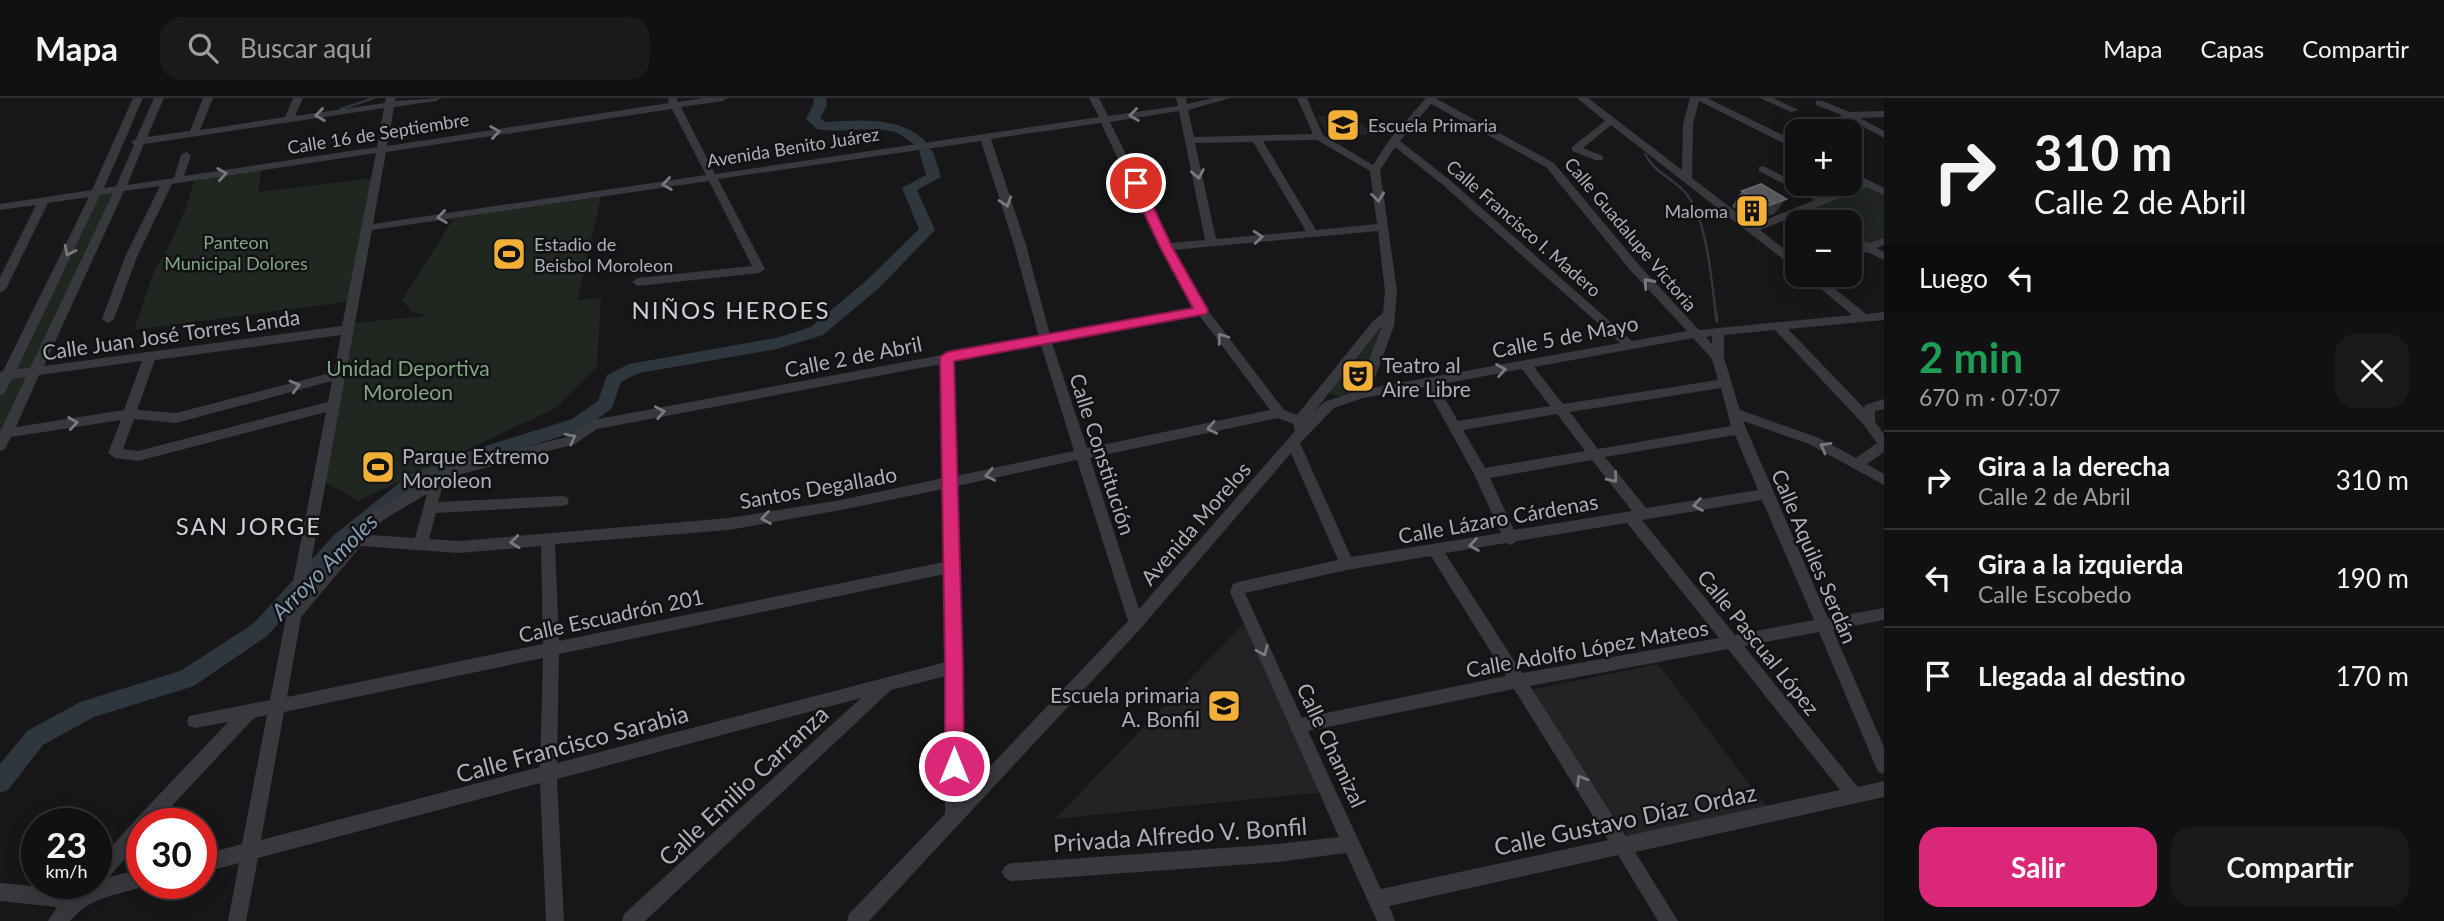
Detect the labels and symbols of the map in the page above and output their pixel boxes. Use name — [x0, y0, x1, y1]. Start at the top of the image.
school or university icon: Escuela Primaria — [1324, 106, 1362, 144]
one-way arrow — [314, 107, 325, 122]
one-way arrow — [1128, 107, 1140, 122]
street label: Calle 16 de Septiembre — [286, 108, 470, 158]
place label: Escuela Primaria — [1368, 114, 1497, 136]
street label: Avenida Benito Juárez — [705, 123, 881, 171]
one-way arrow — [490, 125, 501, 140]
pin — [1106, 153, 1166, 213]
street label: Calle Guadalupe Victoria — [1560, 153, 1702, 315]
street label: Calle Francisco I. Madero — [1442, 155, 1606, 301]
one-way arrow — [216, 166, 228, 181]
one-way arrow — [1190, 168, 1205, 180]
one-way arrow — [662, 176, 673, 191]
one-way arrow — [1371, 191, 1386, 203]
building icon: Maloma — [1733, 192, 1771, 230]
one-way arrow — [998, 195, 1012, 207]
place label: Maloma — [1664, 200, 1728, 222]
one-way arrow — [436, 209, 448, 224]
one-way arrow — [1253, 230, 1264, 245]
park label: Panteon Municipal Dolores — [164, 231, 308, 274]
place label: Estadio de Beisbol Moroleon — [534, 233, 673, 276]
sports icon: Estadio de Beisbol Moroleon — [490, 235, 528, 273]
one-way arrow — [63, 244, 77, 256]
one-way arrow — [1644, 278, 1656, 291]
district label: NIÑOS HEROES — [632, 295, 830, 324]
street label: Calle Juan José Torres Landa — [40, 304, 302, 364]
street label: Calle 5 de Mayo — [1490, 310, 1640, 362]
street label: Calle 2 de Abril — [782, 330, 924, 382]
one-way arrow — [1217, 333, 1230, 346]
place label: Teatro al Aire Libre — [1382, 352, 1471, 401]
park label: Unidad Deportiva Moroleon — [326, 355, 490, 404]
theatre icon: Teatro al Aire Libre — [1339, 357, 1377, 395]
one-way arrow — [1495, 363, 1507, 378]
street label: Calle Constitución — [1065, 370, 1141, 538]
one-way arrow — [289, 380, 301, 394]
one-way arrow — [654, 405, 666, 420]
one-way arrow — [67, 416, 79, 431]
one-way arrow — [1206, 419, 1218, 434]
one-way arrow — [564, 433, 576, 447]
one-way arrow — [1819, 442, 1832, 455]
place label: Parque Extremo Moroleon — [402, 443, 550, 492]
sports icon: Parque Extremo Moroleon — [359, 448, 397, 486]
street label: Avenida Morelos — [1135, 456, 1255, 590]
street label: Santos Degallado — [737, 461, 899, 513]
street label: Calle Aquiles Serdán — [1767, 465, 1863, 647]
one-way arrow — [984, 467, 996, 482]
one-way arrow — [1605, 469, 1617, 482]
street label: Calle Lázaro Cárdenas — [1396, 488, 1600, 548]
one-way arrow — [1692, 497, 1704, 512]
water label: Arroyo Amoles — [264, 507, 383, 626]
one-way arrow — [760, 510, 772, 525]
district label: SAN JORGE — [176, 511, 322, 540]
one-way arrow — [510, 534, 521, 549]
one-way arrow — [1468, 537, 1480, 552]
street label: Calle Pascual López — [1693, 564, 1825, 720]
street label: Calle Escuadrón 201 — [516, 583, 706, 647]
street label: Calle Adolfo López Mateos — [1464, 614, 1710, 682]
one-way arrow — [1255, 644, 1269, 656]
street label: Calle Chamizal — [1292, 679, 1372, 811]
place label: Escuela primaria A. Bonfil — [1050, 682, 1200, 731]
school or university icon: Escuela primaria A. Bonfil — [1205, 687, 1243, 725]
street label: Calle Francisco Sarabia — [453, 698, 691, 788]
street label: Calle Emilio Carranza — [652, 699, 834, 871]
position arrow — [917, 729, 991, 803]
one-way arrow — [1576, 775, 1589, 788]
street label: Calle Gustavo Díaz Ordaz — [1491, 777, 1759, 861]
speed limit sign: 30 — [126, 808, 217, 899]
street label: Privada Alfredo V. Bonfil — [1052, 811, 1308, 857]

